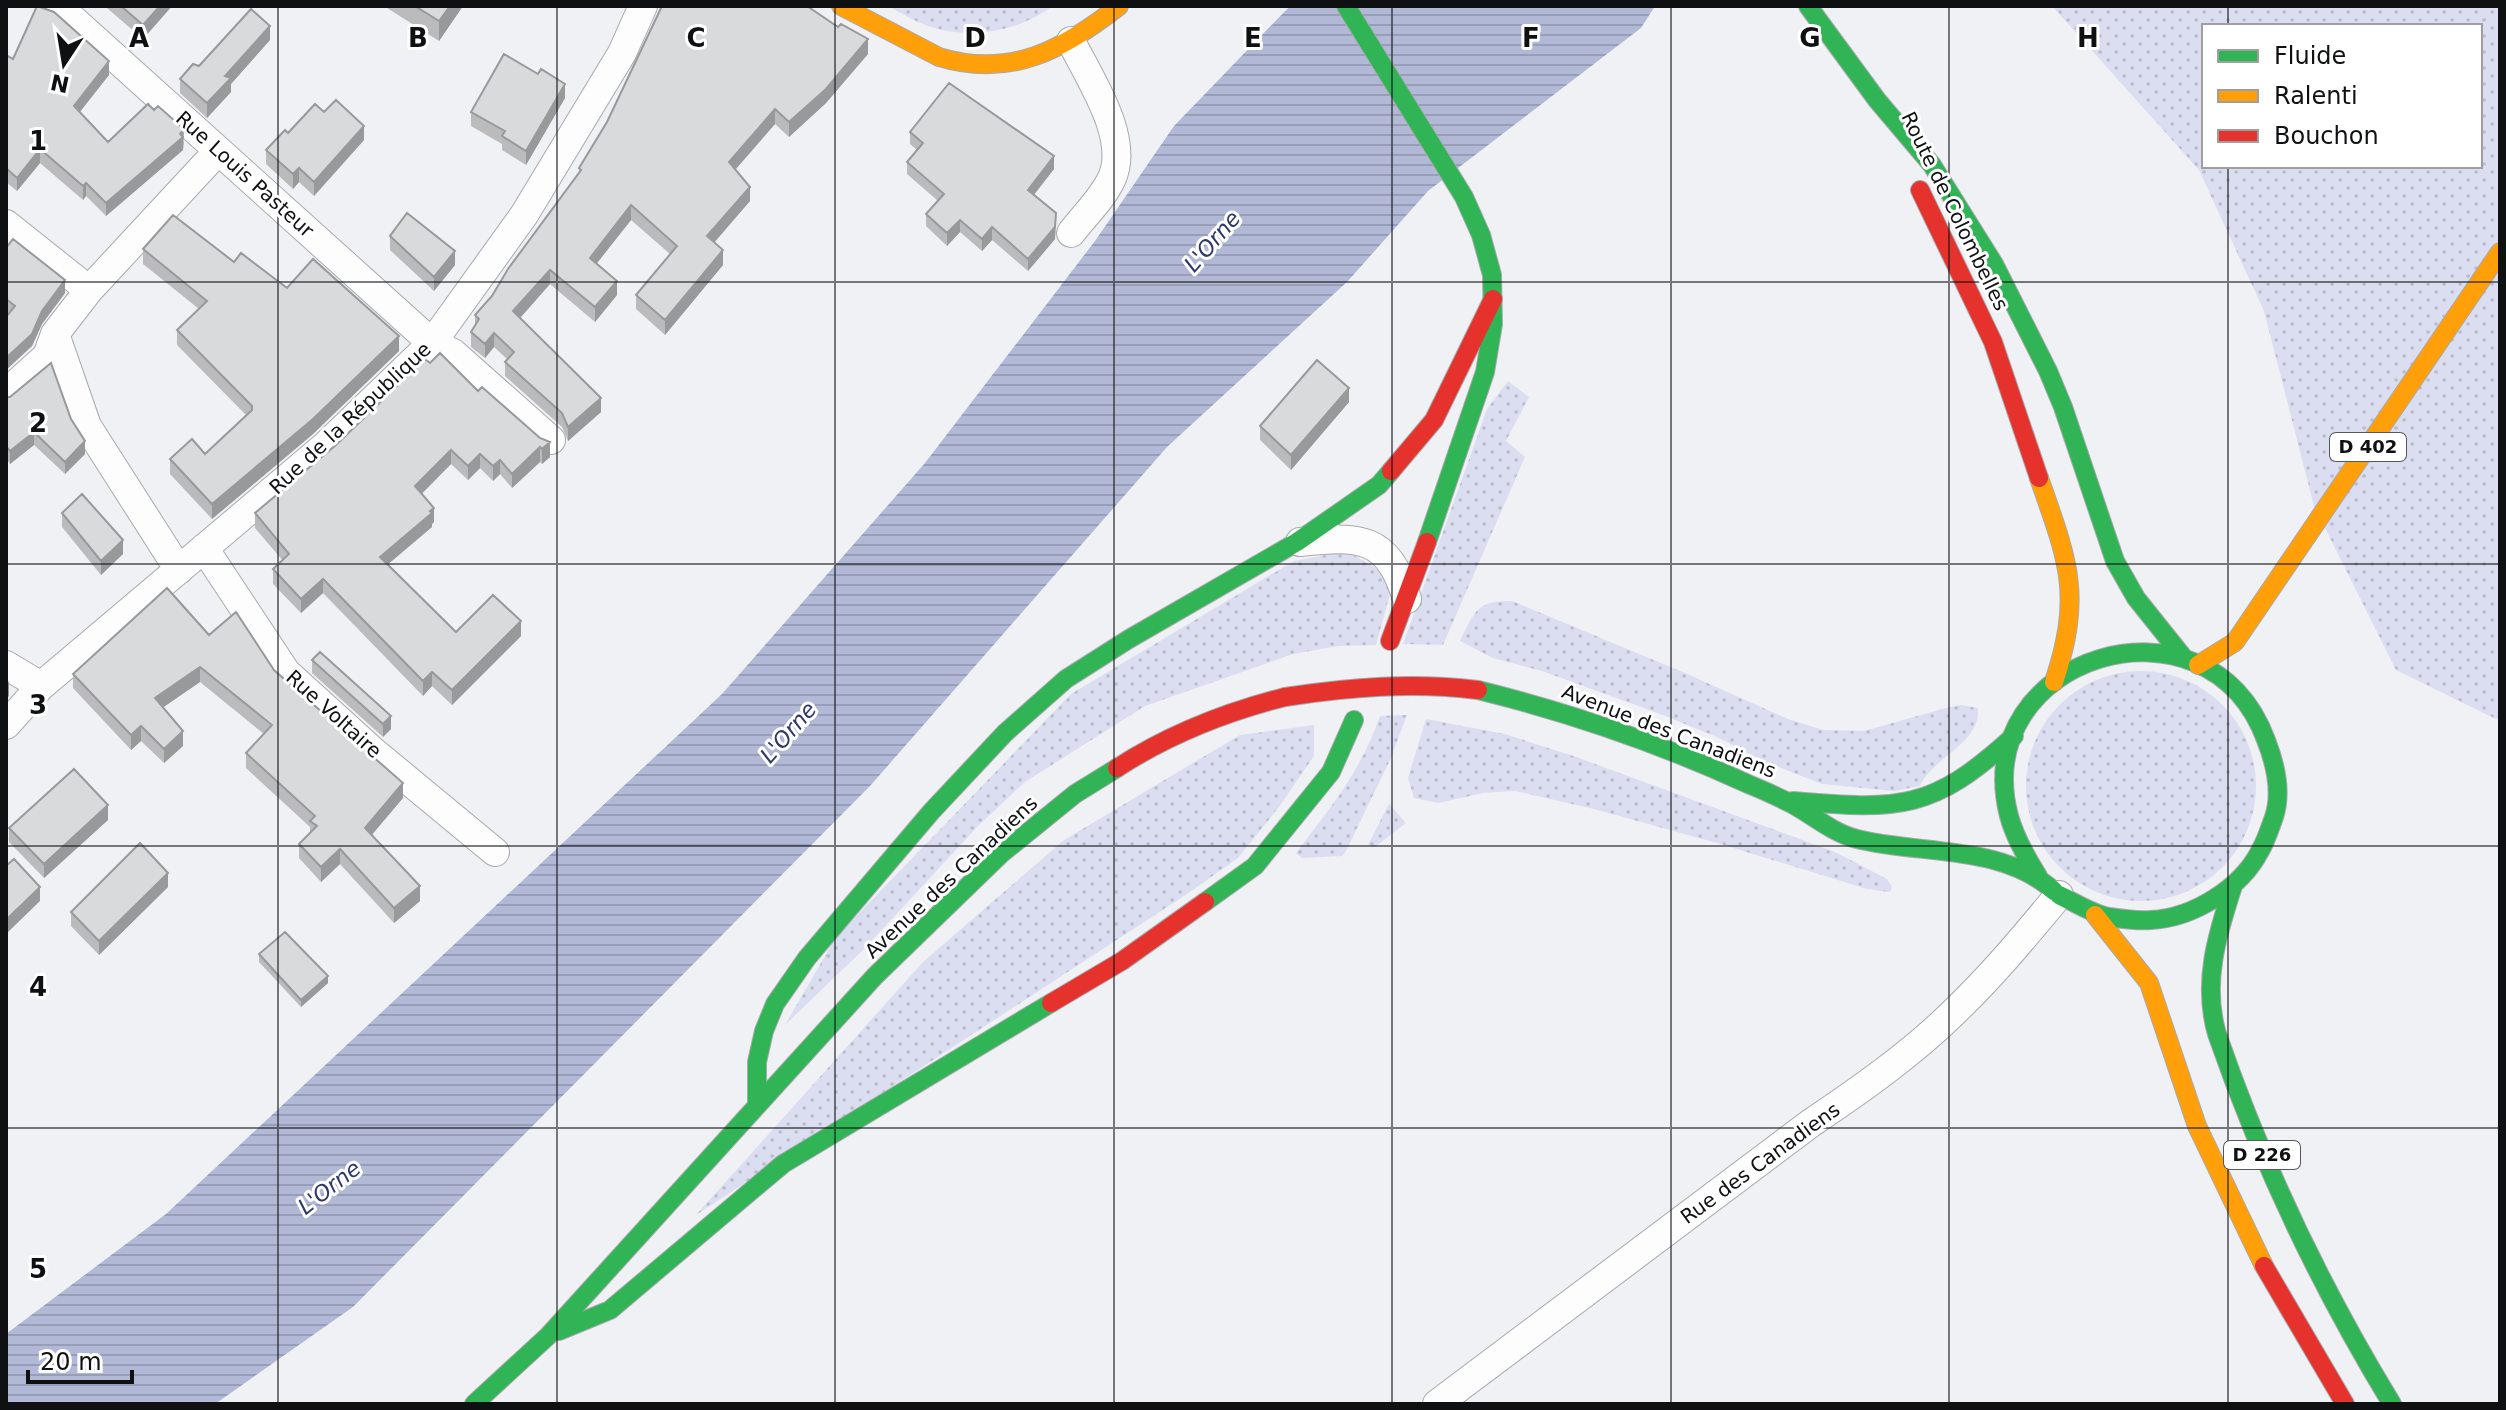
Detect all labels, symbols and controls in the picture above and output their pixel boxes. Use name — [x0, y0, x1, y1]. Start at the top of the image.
text: A — [129, 23, 149, 53]
text: B — [408, 23, 428, 53]
text: C — [686, 23, 706, 53]
text: D — [964, 23, 986, 53]
text: E — [1244, 23, 1262, 53]
text: F — [1522, 23, 1540, 53]
text: G — [1799, 23, 1821, 53]
text: H — [2077, 23, 2099, 53]
north arrow — [24, 24, 104, 104]
legend — [2202, 24, 2482, 168]
text: Fluide — [2274, 42, 2346, 70]
text: N — [48, 69, 72, 97]
text: Ralenti — [2274, 82, 2358, 110]
street label: Rue Louis Pasteur — [171, 106, 319, 243]
street label: Route de Colombelles — [1896, 108, 2014, 314]
text: Bouchon — [2274, 122, 2379, 150]
text: 1 — [29, 126, 47, 156]
water label: L'Orne — [1179, 206, 1245, 277]
street label: Rue de la République — [264, 337, 436, 499]
text: 2 — [29, 408, 47, 438]
road number: D 402 — [2330, 433, 2406, 461]
street label: Rue Voltaire — [281, 665, 387, 763]
street label: Avenue des Canadiens — [1559, 679, 1779, 783]
text: 3 — [29, 690, 47, 720]
water label: L'Orne — [755, 697, 821, 768]
street label: Avenue des Canadiens — [860, 791, 1042, 963]
text: 4 — [29, 972, 47, 1002]
street label: Rue des Canadiens — [1676, 1097, 1844, 1229]
road number: D 226 — [2224, 1141, 2300, 1169]
water label: L'Orne — [293, 1155, 365, 1219]
text: 5 — [29, 1254, 47, 1284]
scale bar — [28, 1334, 132, 1384]
text: 20 m — [40, 1348, 102, 1376]

